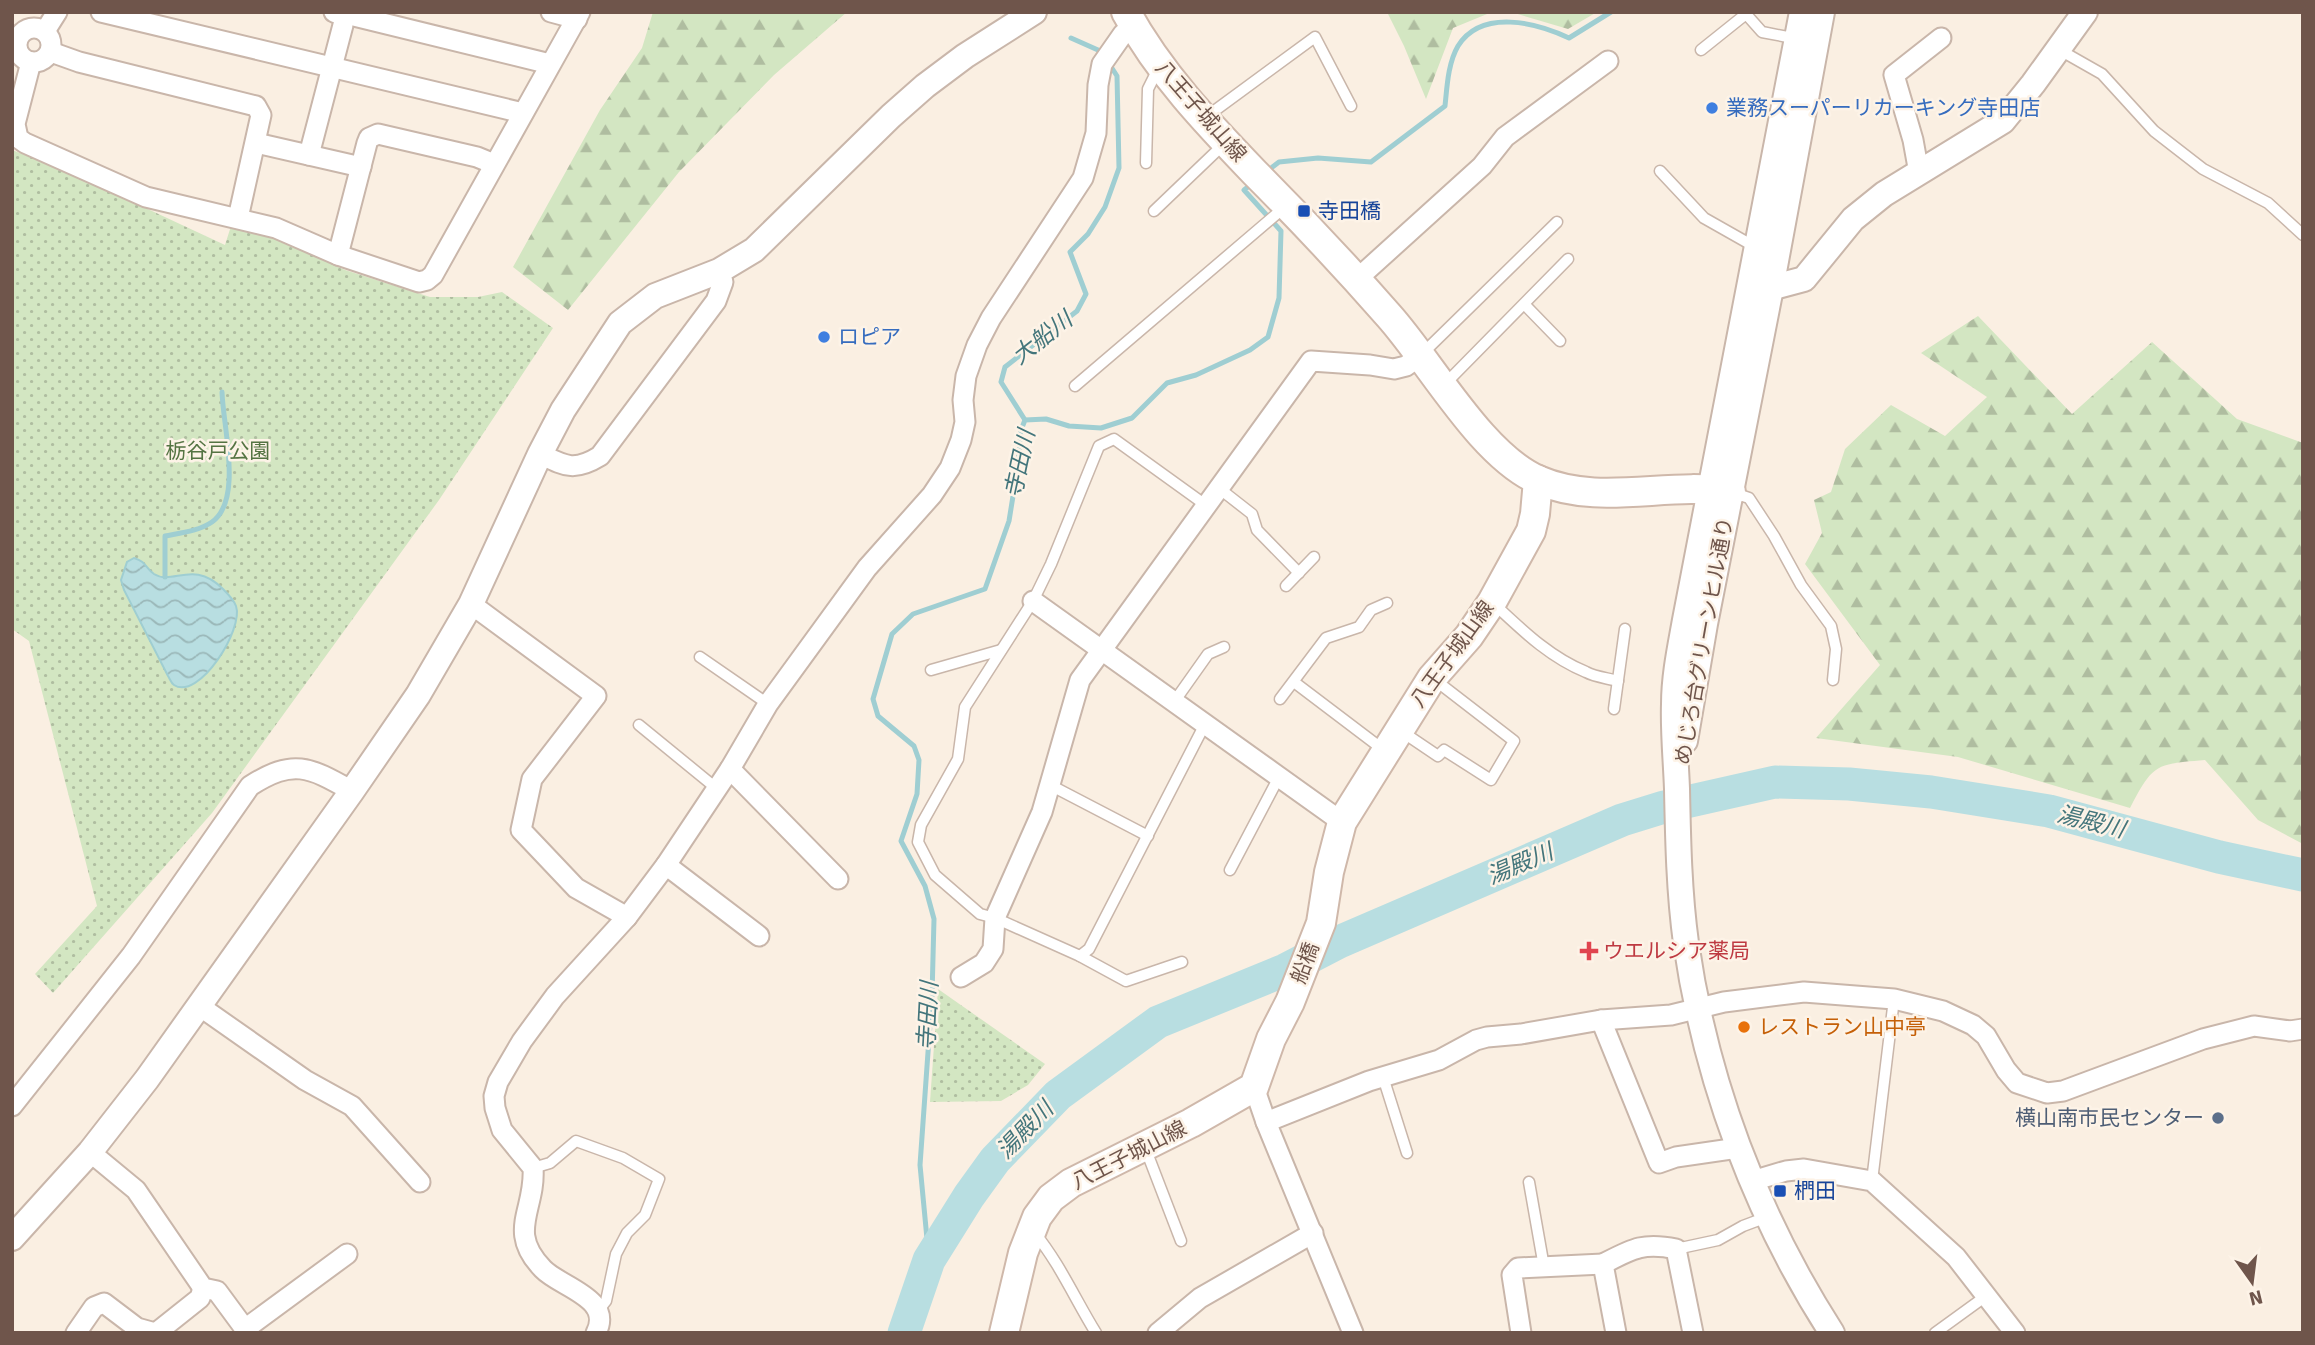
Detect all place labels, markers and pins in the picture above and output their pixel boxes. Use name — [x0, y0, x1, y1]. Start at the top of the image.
place label: 業務スーパーリカーキング寺田店 — [1726, 95, 2040, 121]
marker: 業務スーパーリカーキング寺田店 — [1704, 100, 1720, 116]
place label: 寺田橋 — [1318, 198, 1381, 224]
marker: 寺田橋 — [1296, 203, 1312, 219]
place label: ロピア — [838, 324, 901, 350]
marker: ロピア — [816, 329, 832, 345]
place label: ウエルシア薬局 — [1603, 938, 1750, 964]
marker: ウエルシア薬局 — [1581, 943, 1597, 959]
place label: レストラン山中亭 — [1758, 1014, 1926, 1040]
marker: レストラン山中亭 — [1736, 1019, 1752, 1035]
place label: 横山南市民センター — [2015, 1105, 2204, 1131]
marker: 横山南市民センター — [2210, 1110, 2226, 1126]
place label: 椚田 — [1794, 1178, 1836, 1204]
marker: 椚田 — [1772, 1183, 1788, 1199]

